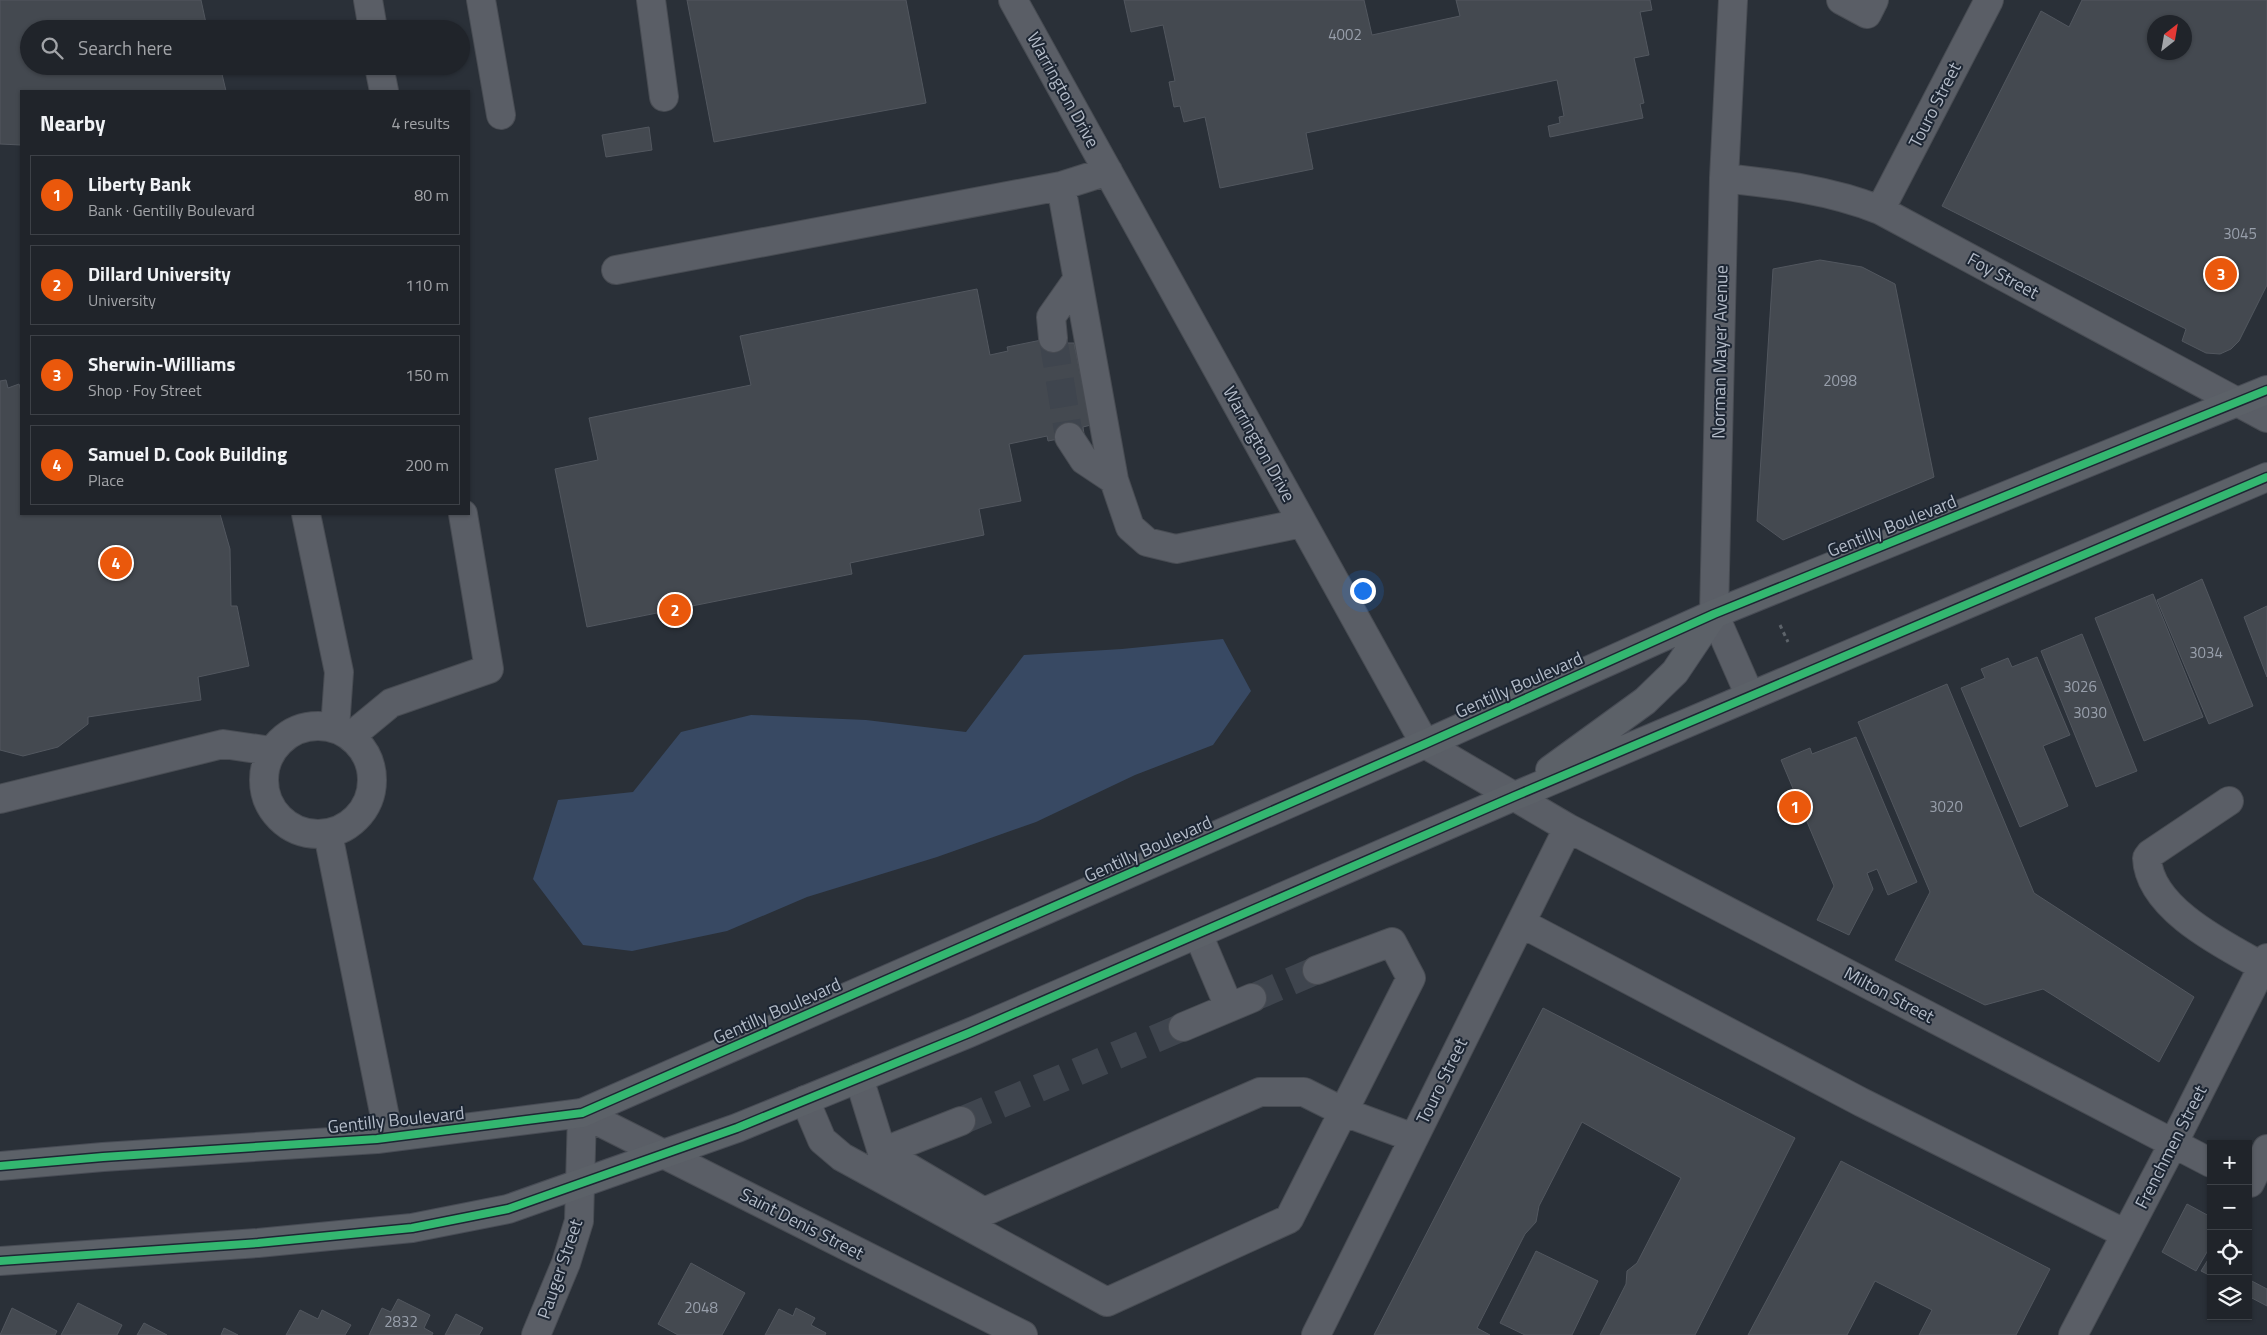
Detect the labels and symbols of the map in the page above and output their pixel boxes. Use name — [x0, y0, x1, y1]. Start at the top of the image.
north arrow — [2147, 15, 2192, 60]
house number: 4002 — [1328, 23, 1362, 46]
street label: Warrington Drive — [1020, 27, 1106, 153]
street label: Touro Street — [1901, 57, 1968, 152]
house number: 3045 — [2223, 222, 2257, 245]
street label: Foy Street — [1963, 245, 2044, 306]
pin: 3 — [2205, 255, 2237, 293]
street label: Norman Mayer Avenue — [1704, 265, 1735, 439]
house number: 2098 — [1823, 369, 1857, 392]
street label: Warrington Drive — [1216, 381, 1302, 507]
street label: Gentilly Boulevard — [1823, 487, 1961, 564]
pin: 4 — [100, 544, 132, 582]
your location — [1350, 578, 1376, 604]
pin: 2 — [659, 591, 691, 629]
house number: 3034 — [2189, 641, 2223, 664]
street label: Gentilly Boulevard — [1451, 644, 1587, 725]
house number: 3026 — [2063, 675, 2097, 698]
house number: 3030 — [2073, 701, 2107, 724]
pin: 1 — [1779, 788, 1811, 826]
house number: 3020 — [1929, 795, 1963, 818]
street label: Gentilly Boulevard — [1080, 808, 1216, 889]
street label: Milton Street — [1839, 959, 1940, 1030]
street label: Gentilly Boulevard — [709, 970, 845, 1051]
street label: Touro Street — [1409, 1033, 1474, 1128]
street label: Frenchmen Street — [2128, 1080, 2214, 1213]
street label: Gentilly Boulevard — [326, 1099, 466, 1140]
street label: Saint Denis Street — [736, 1181, 869, 1267]
street label: Pauger Street — [530, 1215, 589, 1322]
house number: 2048 — [684, 1296, 718, 1319]
house number: 2832 — [384, 1310, 418, 1333]

